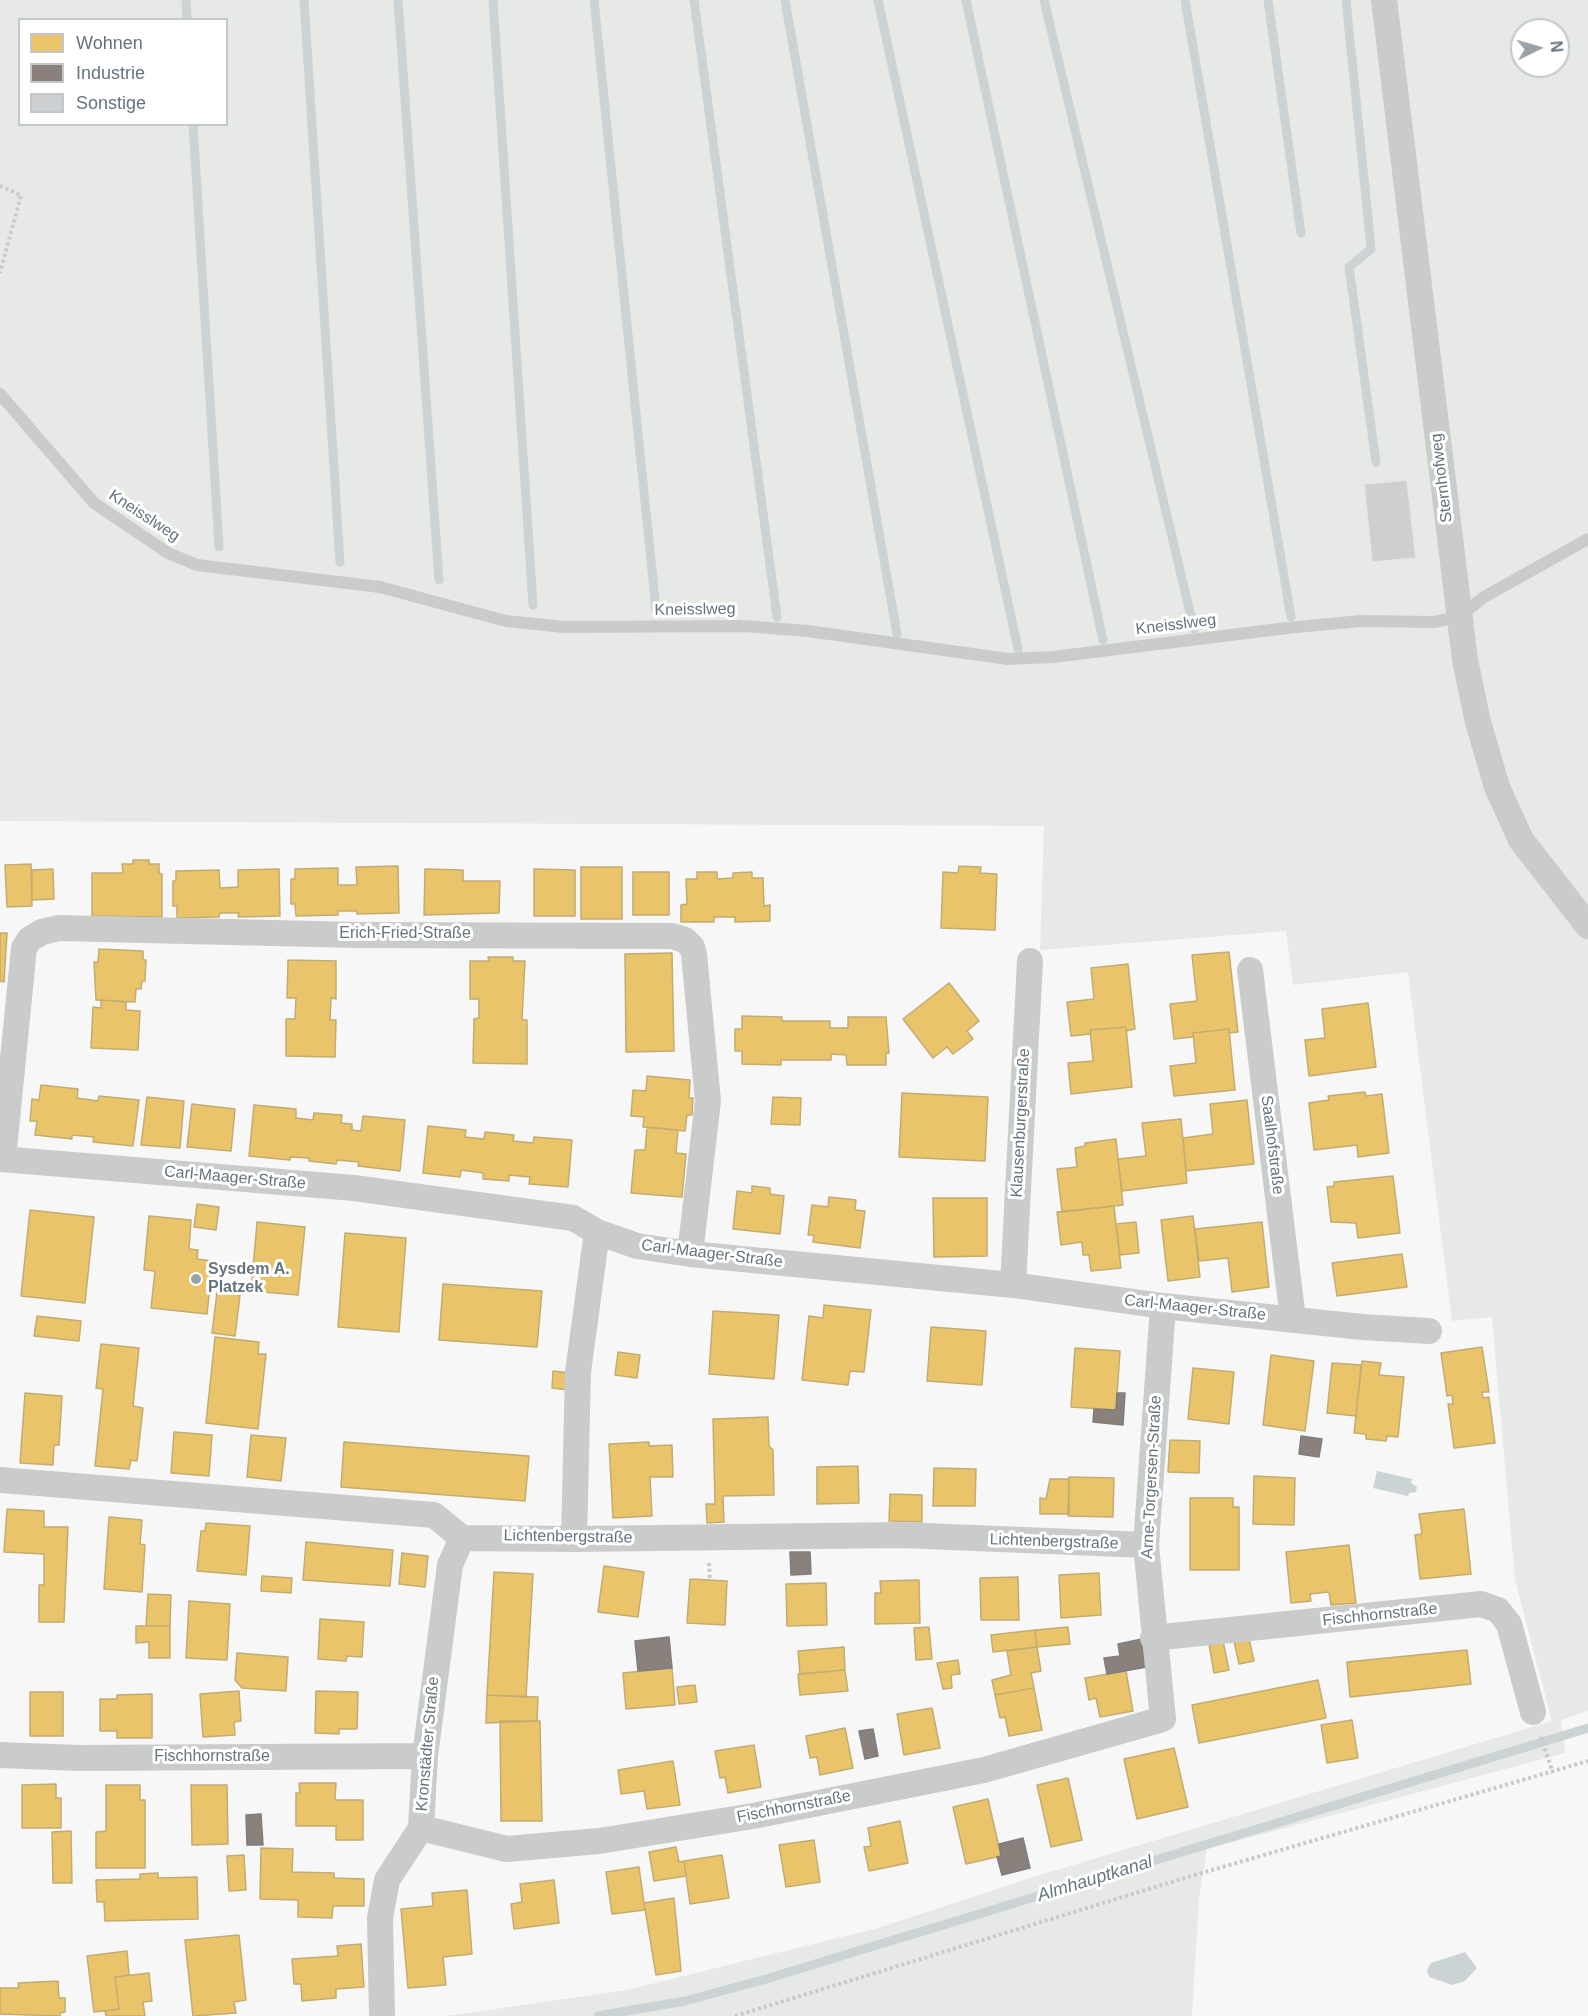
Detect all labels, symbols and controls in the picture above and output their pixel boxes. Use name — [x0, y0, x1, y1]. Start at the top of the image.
legend — [18, 18, 228, 126]
north arrow — [1510, 18, 1570, 78]
text: Wohnen — [76, 33, 143, 53]
text: N — [1547, 40, 1565, 53]
text: Industrie — [76, 63, 145, 83]
text: Sonstige — [76, 93, 146, 113]
street label: Sternhofweg — [1427, 432, 1457, 524]
street label: Kneisslweg — [105, 486, 183, 546]
street label: Kneisslweg — [654, 600, 736, 620]
street label: Kneisslweg — [1135, 611, 1217, 639]
street label: Erich-Fried-Straße — [339, 924, 471, 944]
street label: Klausenburgerstraße — [1008, 1048, 1034, 1198]
street label: Saalhofstraße — [1256, 1094, 1288, 1196]
street label: Carl-Maager-Straße — [163, 1162, 307, 1194]
street label: Carl-Maager-Straße — [640, 1236, 784, 1272]
place label: Sysdem A. Platzek — [208, 1260, 290, 1298]
marker: Sysdem A. Platzek — [189, 1272, 203, 1286]
street label: Carl-Maager-Straße — [1123, 1291, 1267, 1325]
street label: Arne-Torgersen-Straße — [1138, 1395, 1166, 1559]
street label: Lichtenbergstraße — [503, 1526, 633, 1548]
street label: Lichtenbergstraße — [989, 1530, 1119, 1554]
street label: Fischhornstraße — [1322, 1599, 1438, 1631]
street label: Kronstädter Straße — [413, 1676, 443, 1812]
street label: Fischhornstraße — [154, 1747, 270, 1767]
street label: Fischhornstraße — [735, 1787, 853, 1827]
water label: Almhauptkanal — [1035, 1851, 1155, 1907]

